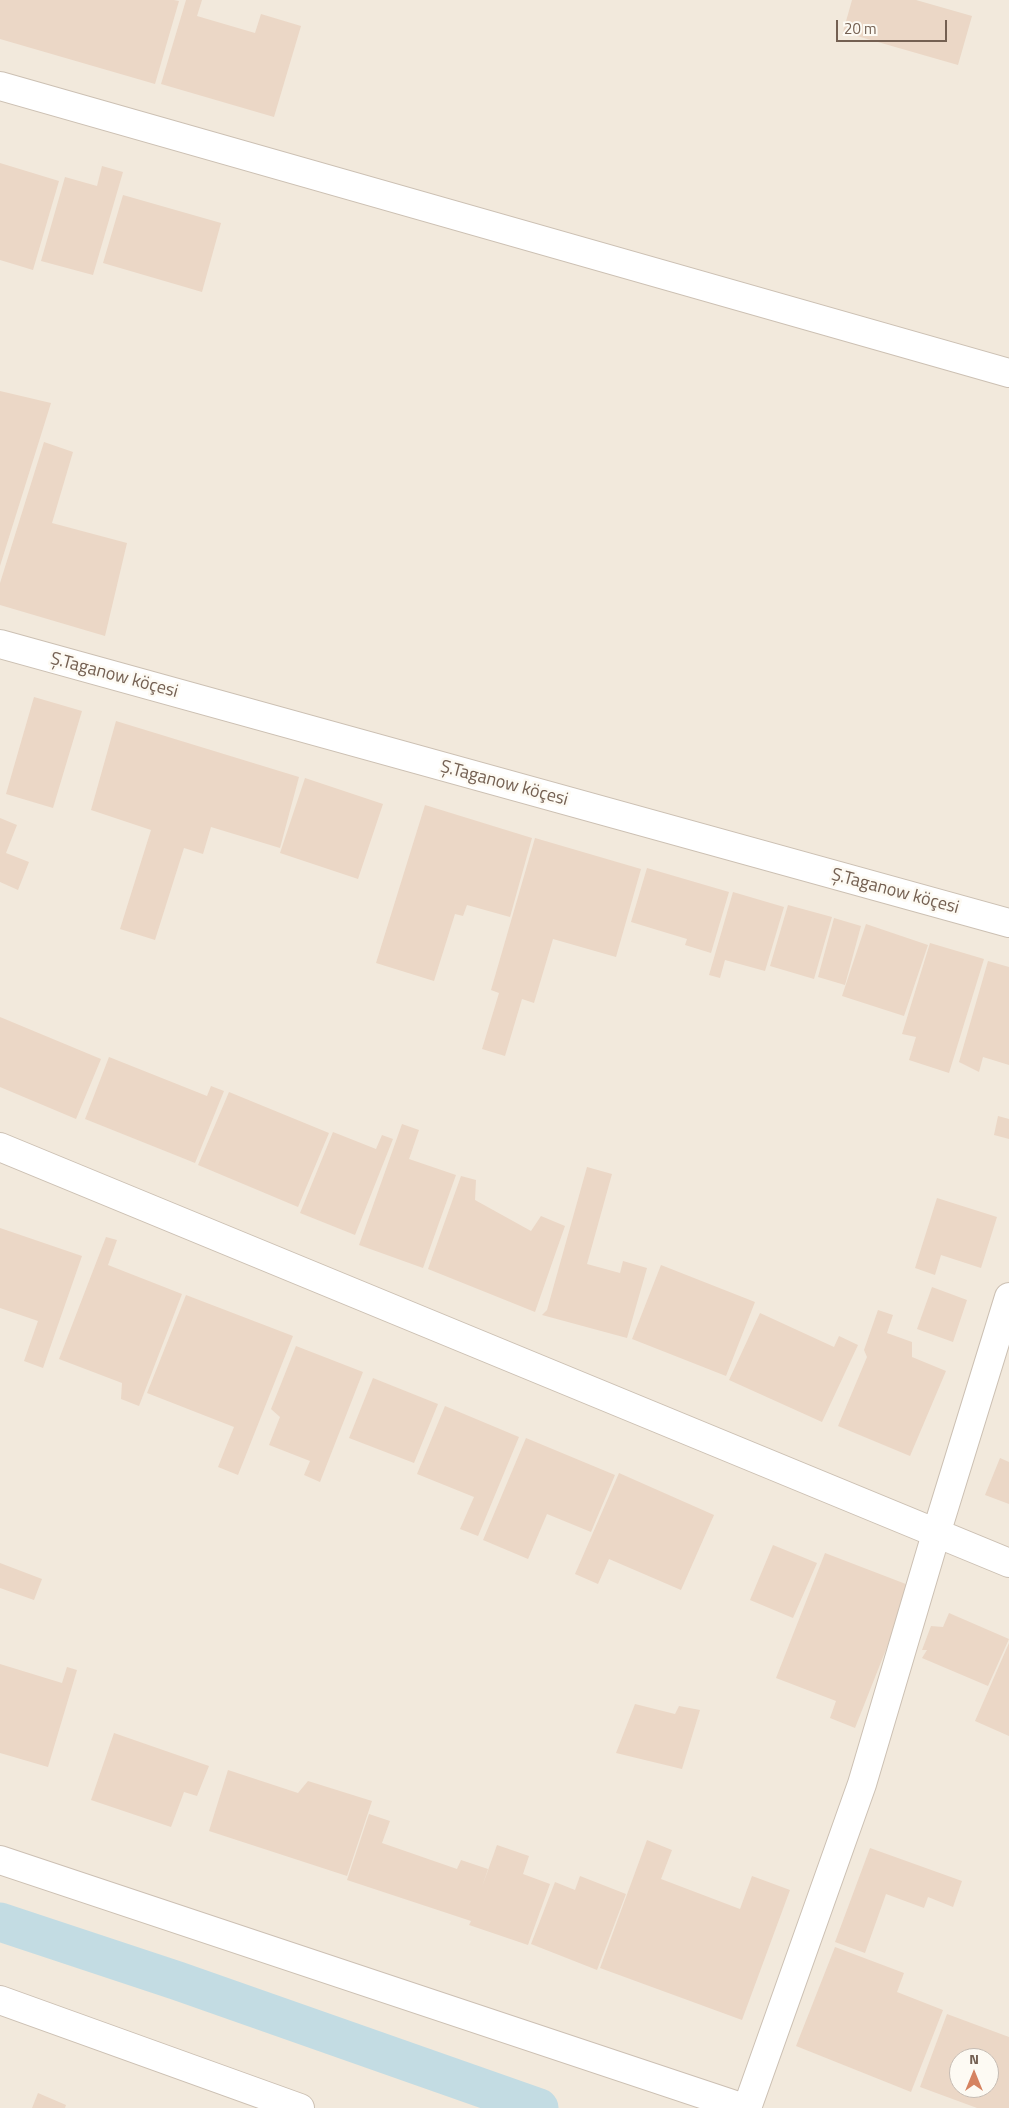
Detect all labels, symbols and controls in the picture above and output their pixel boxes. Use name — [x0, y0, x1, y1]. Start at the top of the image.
scale bar — [839, 10, 950, 42]
text: 20 m — [844, 17, 877, 40]
street label: Ş.Taganow köçesi — [48, 649, 180, 703]
street label: Ş.Taganow köçesi — [438, 757, 570, 811]
street label: Ş.Taganow köçesi — [829, 865, 961, 919]
north arrow — [949, 2048, 999, 2098]
text: N — [969, 2048, 979, 2069]

